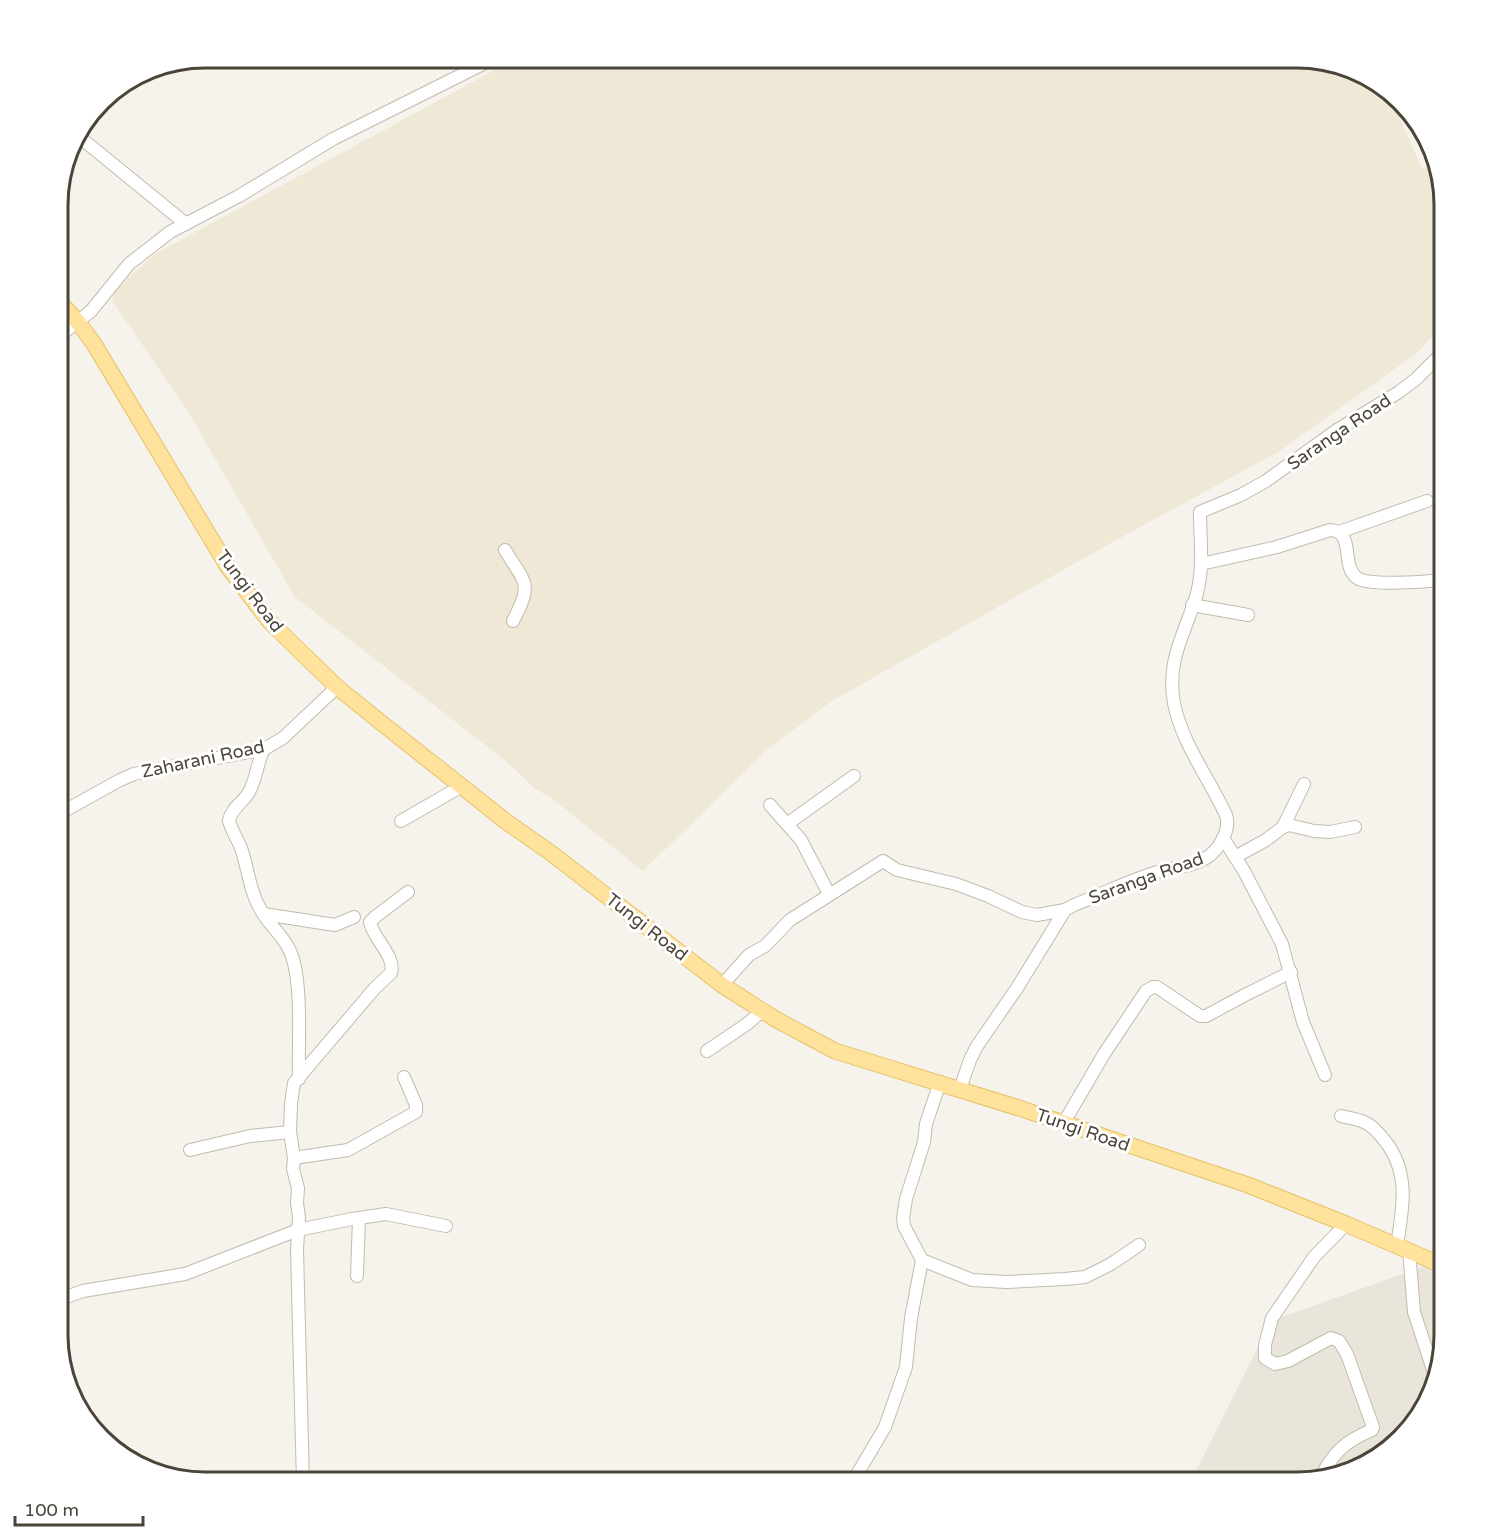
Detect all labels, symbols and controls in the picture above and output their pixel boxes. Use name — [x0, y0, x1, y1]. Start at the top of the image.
street label: Saranga Road — [1283, 389, 1395, 475]
street label: Tungi Road — [212, 545, 288, 637]
street label: Zaharani Road — [140, 735, 266, 783]
street label: Saranga Road — [1086, 847, 1206, 909]
street label: Tungi Road — [602, 888, 692, 966]
street label: Tungi Road — [1033, 1104, 1133, 1156]
scale bar — [15, 1489, 142, 1527]
text: 100 m — [24, 1499, 79, 1521]

